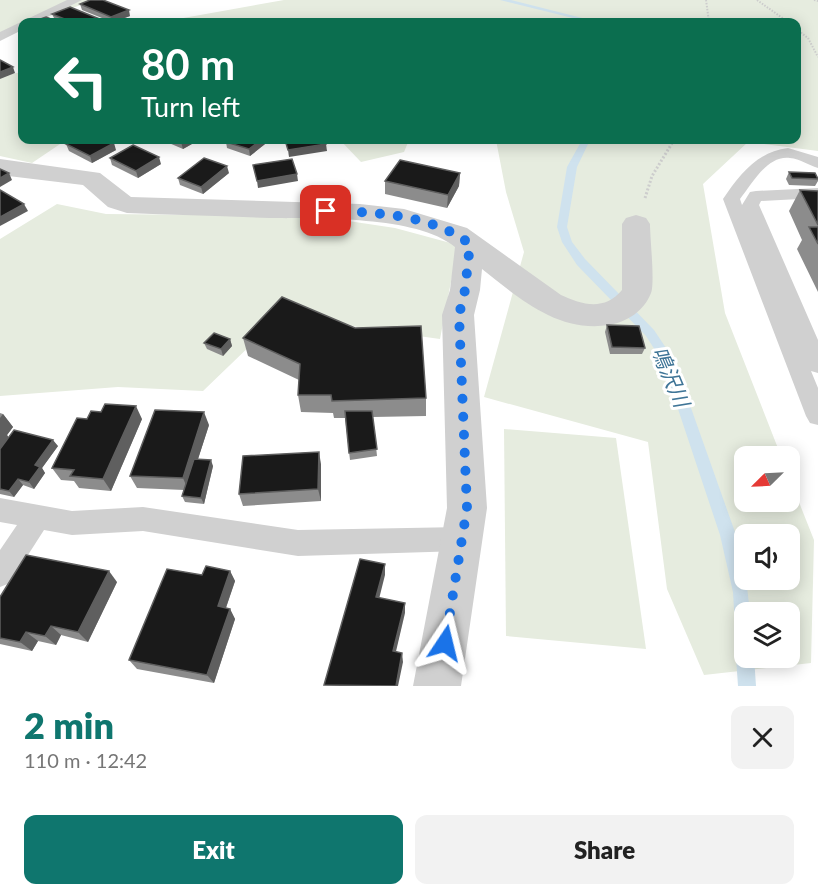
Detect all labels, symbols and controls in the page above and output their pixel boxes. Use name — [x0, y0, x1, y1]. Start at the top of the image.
text: 80 m — [141, 39, 235, 89]
icon: left — [42, 42, 120, 120]
text: Turn left — [141, 90, 240, 123]
pin — [300, 185, 351, 236]
icon: arrive — [309, 194, 342, 227]
water label: 鳴沢川 — [648, 343, 696, 412]
north arrow — [734, 446, 800, 512]
map controls — [734, 446, 800, 668]
button: sound — [734, 524, 800, 590]
button: layers — [734, 602, 800, 668]
position arrow — [413, 611, 477, 675]
text: 2 min — [24, 703, 114, 747]
button: close — [731, 706, 794, 769]
text: 110 m · 12:42 — [24, 748, 147, 772]
button: Exit — [24, 815, 403, 884]
button: Share — [415, 815, 794, 884]

